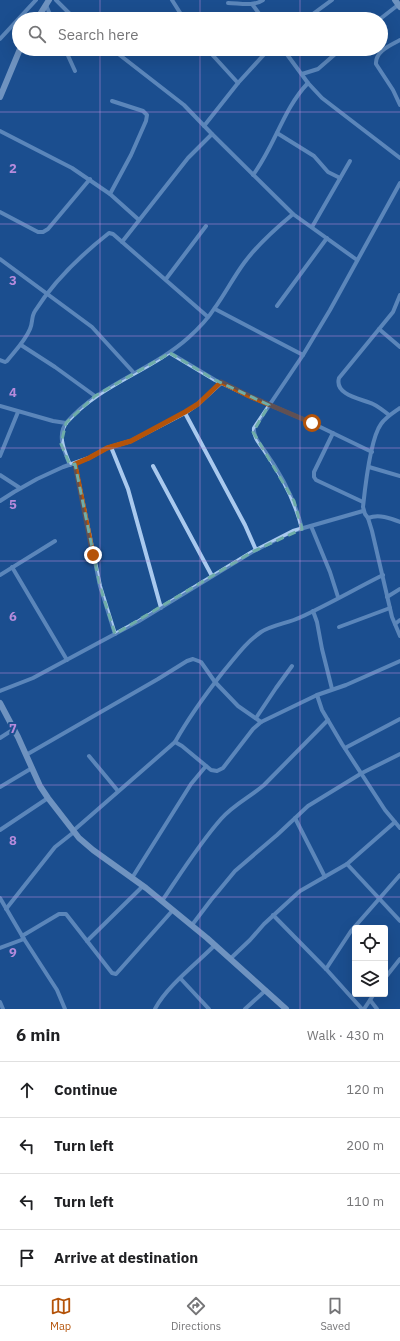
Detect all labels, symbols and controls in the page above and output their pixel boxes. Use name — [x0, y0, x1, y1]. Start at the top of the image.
search box — [12, 12, 388, 56]
icon: search — [26, 23, 48, 45]
text: Search here — [58, 25, 138, 44]
text: 2 — [9, 160, 17, 177]
text: 3 — [9, 272, 17, 289]
text: 4 — [9, 384, 17, 401]
route start — [303, 414, 321, 432]
text: 5 — [9, 496, 17, 513]
route end — [84, 546, 102, 564]
text: 6 — [9, 608, 17, 625]
text: 7 — [9, 720, 17, 737]
text: 8 — [9, 832, 17, 849]
map controls — [352, 925, 388, 997]
button: locate — [352, 925, 388, 961]
text: 9 — [9, 944, 17, 961]
button: layers — [352, 961, 388, 997]
text: 6 min — [16, 1024, 60, 1046]
text: Walk · 430 m — [307, 1027, 384, 1044]
icon: ahead — [16, 1079, 38, 1101]
text: Continue — [54, 1080, 118, 1099]
text: 120 m — [346, 1081, 384, 1098]
icon: left — [16, 1135, 38, 1157]
text: Turn left — [54, 1136, 114, 1155]
text: 200 m — [346, 1137, 384, 1154]
icon: left — [16, 1191, 38, 1213]
text: Turn left — [54, 1192, 114, 1211]
text: 110 m — [346, 1193, 384, 1210]
icon: arrive — [16, 1247, 38, 1269]
text: Arrive at destination — [54, 1248, 198, 1267]
tab: Map — [50, 1295, 72, 1333]
tab: Directions — [171, 1295, 221, 1333]
tab: Saved — [320, 1295, 350, 1333]

